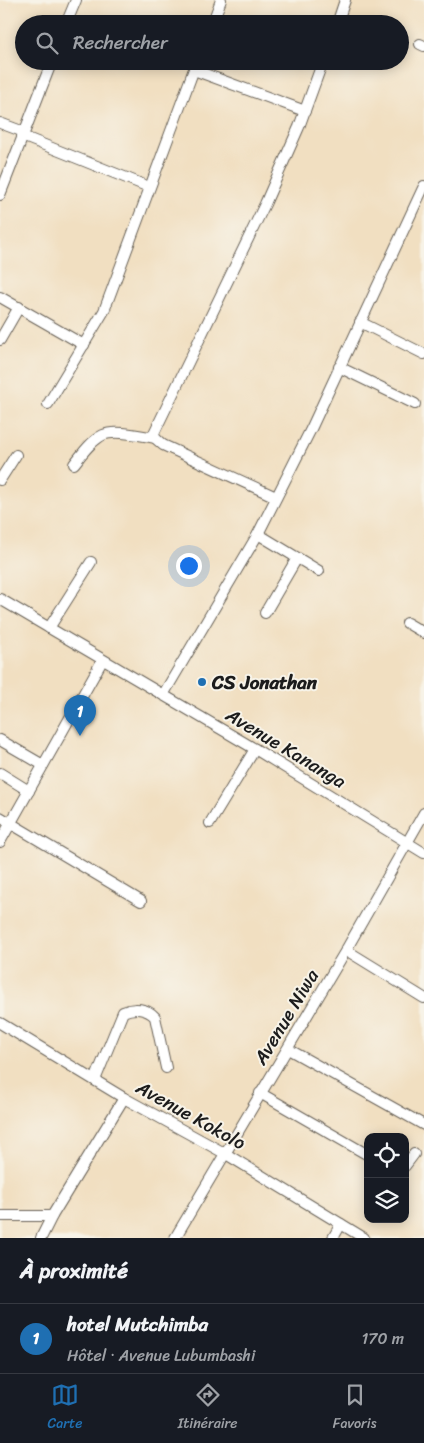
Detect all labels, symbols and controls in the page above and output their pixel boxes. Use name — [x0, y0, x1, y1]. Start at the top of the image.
search box — [15, 15, 409, 70]
text: Rechercher — [73, 26, 168, 59]
icon: search — [33, 29, 61, 57]
your location — [176, 553, 202, 579]
place label: CS Jonathan — [211, 666, 318, 699]
marker: CS Jonathan — [196, 676, 208, 688]
pin: 1 — [64, 695, 96, 736]
street label: Avenue Kananga — [218, 698, 353, 797]
street label: Avenue Niwa — [244, 962, 328, 1072]
street label: Avenue Kokolo — [129, 1071, 252, 1159]
map controls — [364, 1133, 409, 1223]
button: locate — [364, 1133, 409, 1178]
button: layers — [364, 1178, 409, 1223]
text: À proximité — [20, 1252, 128, 1290]
text: hotel Mutchimba — [67, 1308, 208, 1341]
text: 1 — [33, 1324, 39, 1353]
text: 170 m — [361, 1324, 404, 1353]
text: Hôtel · Avenue Lubumbashi — [67, 1341, 255, 1370]
tab: Carte — [48, 1381, 82, 1436]
tab: Itinéraire — [178, 1381, 238, 1436]
tab: Favoris — [333, 1381, 376, 1436]

